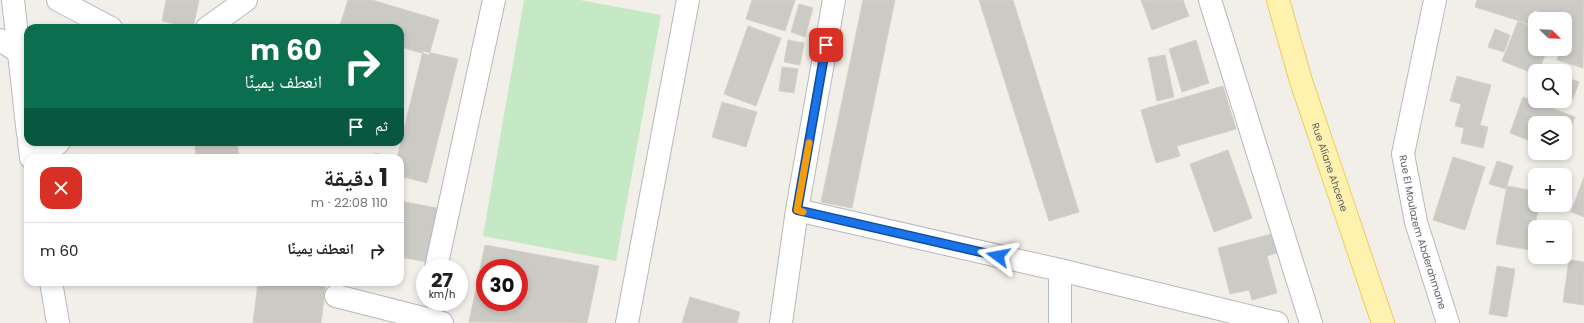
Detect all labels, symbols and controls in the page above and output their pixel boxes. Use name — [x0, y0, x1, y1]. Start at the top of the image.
north arrow — [1528, 12, 1572, 56]
map controls — [1528, 12, 1572, 264]
pin — [809, 28, 843, 62]
text: 60 m — [250, 31, 322, 70]
icon: arrive — [815, 34, 837, 56]
icon: right — [336, 40, 388, 92]
button: search — [1528, 64, 1572, 108]
text: انعطف يمينًا — [245, 69, 322, 94]
text: ثم — [375, 115, 388, 136]
icon: arrive — [345, 116, 367, 138]
button: layers — [1528, 116, 1572, 160]
street label: Rue Aliane Ahcene — [1308, 120, 1352, 214]
street label: Rue El Moulazem Abderahmane — [1396, 154, 1451, 311]
text: 1 دقيقة — [323, 161, 388, 194]
button: close — [40, 167, 82, 209]
button: + — [1528, 168, 1572, 212]
text: 110 m · 22:08 — [311, 193, 388, 212]
button: − — [1528, 220, 1572, 264]
position arrow — [977, 235, 1019, 277]
text: انعطف يمينًا — [287, 238, 354, 259]
text: 60 m — [40, 240, 78, 261]
icon: right — [366, 240, 388, 262]
speed limit sign: 30 — [476, 259, 528, 311]
text: 27 — [431, 266, 453, 294]
text: km/h — [429, 287, 455, 302]

